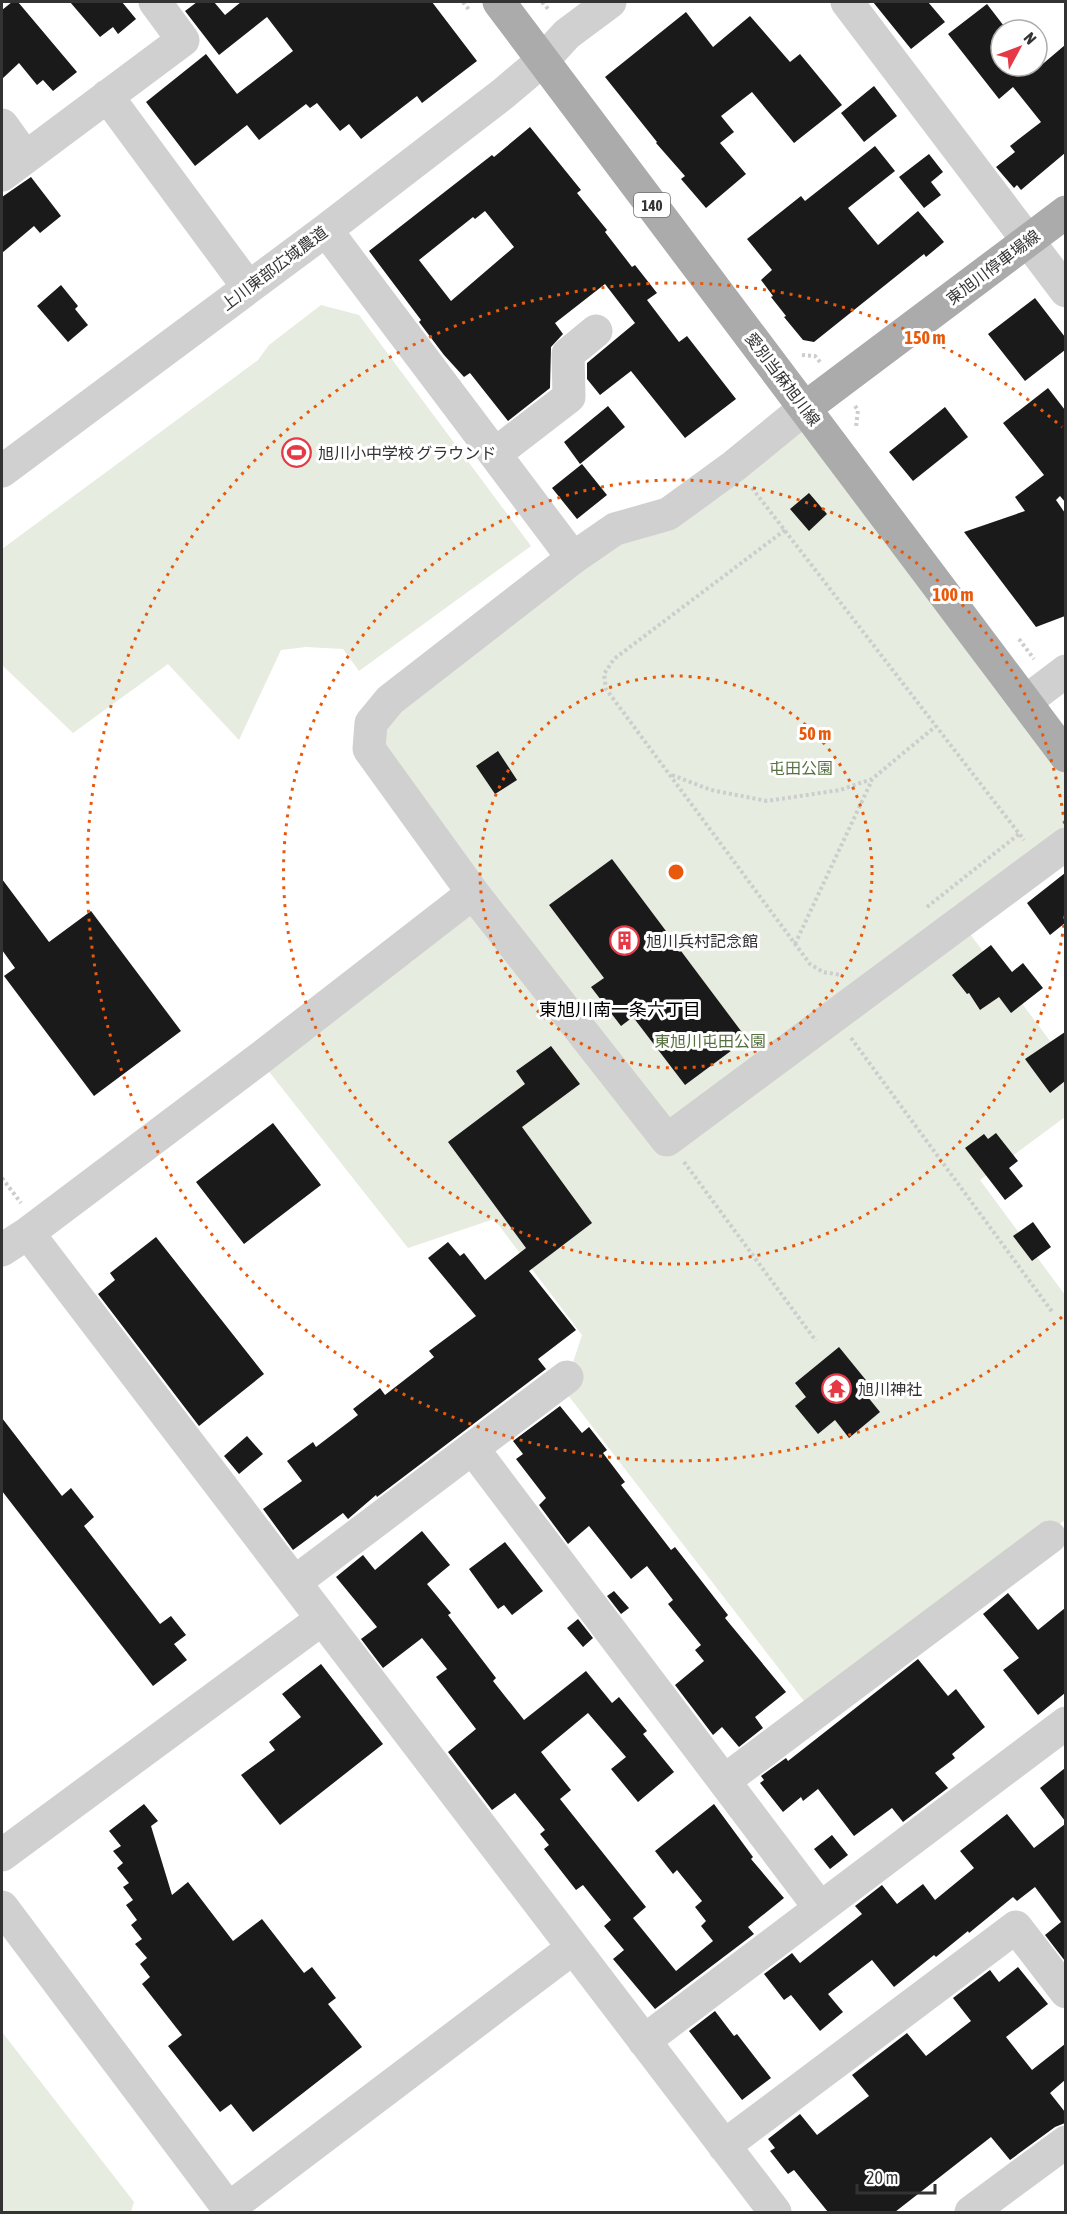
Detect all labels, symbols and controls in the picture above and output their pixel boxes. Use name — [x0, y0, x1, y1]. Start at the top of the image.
north arrow — [989, 18, 1049, 78]
text: N — [1020, 29, 1040, 48]
road number: 140 — [634, 193, 670, 217]
street label: 上川東部広域農道 — [217, 222, 331, 314]
street label: 東旭川停車場線 — [943, 226, 1043, 308]
text: 150 m — [905, 327, 945, 348]
street label: 愛別当麻旭川線 — [742, 329, 824, 429]
sports icon: 旭川小中学校 グラウンド — [281, 437, 313, 469]
place label: 旭川小中学校 グラウンド — [318, 444, 496, 462]
text: 100 m — [933, 584, 973, 605]
text: 50 m — [799, 723, 831, 744]
park label: 屯田公園 — [769, 759, 833, 777]
centre of rings — [666, 862, 686, 882]
building icon: 旭川兵村記念館 — [609, 925, 641, 957]
place label: 旭川兵村記念館 — [646, 932, 758, 950]
district label: 東旭川南一条六丁目 — [539, 999, 701, 1020]
park label: 東旭川屯田公園 — [654, 1032, 766, 1050]
temple icon: 旭川神社 — [821, 1373, 853, 1405]
place label: 旭川神社 — [858, 1380, 922, 1398]
scale bar — [857, 2157, 935, 2195]
text: 20 m — [866, 2167, 898, 2188]

